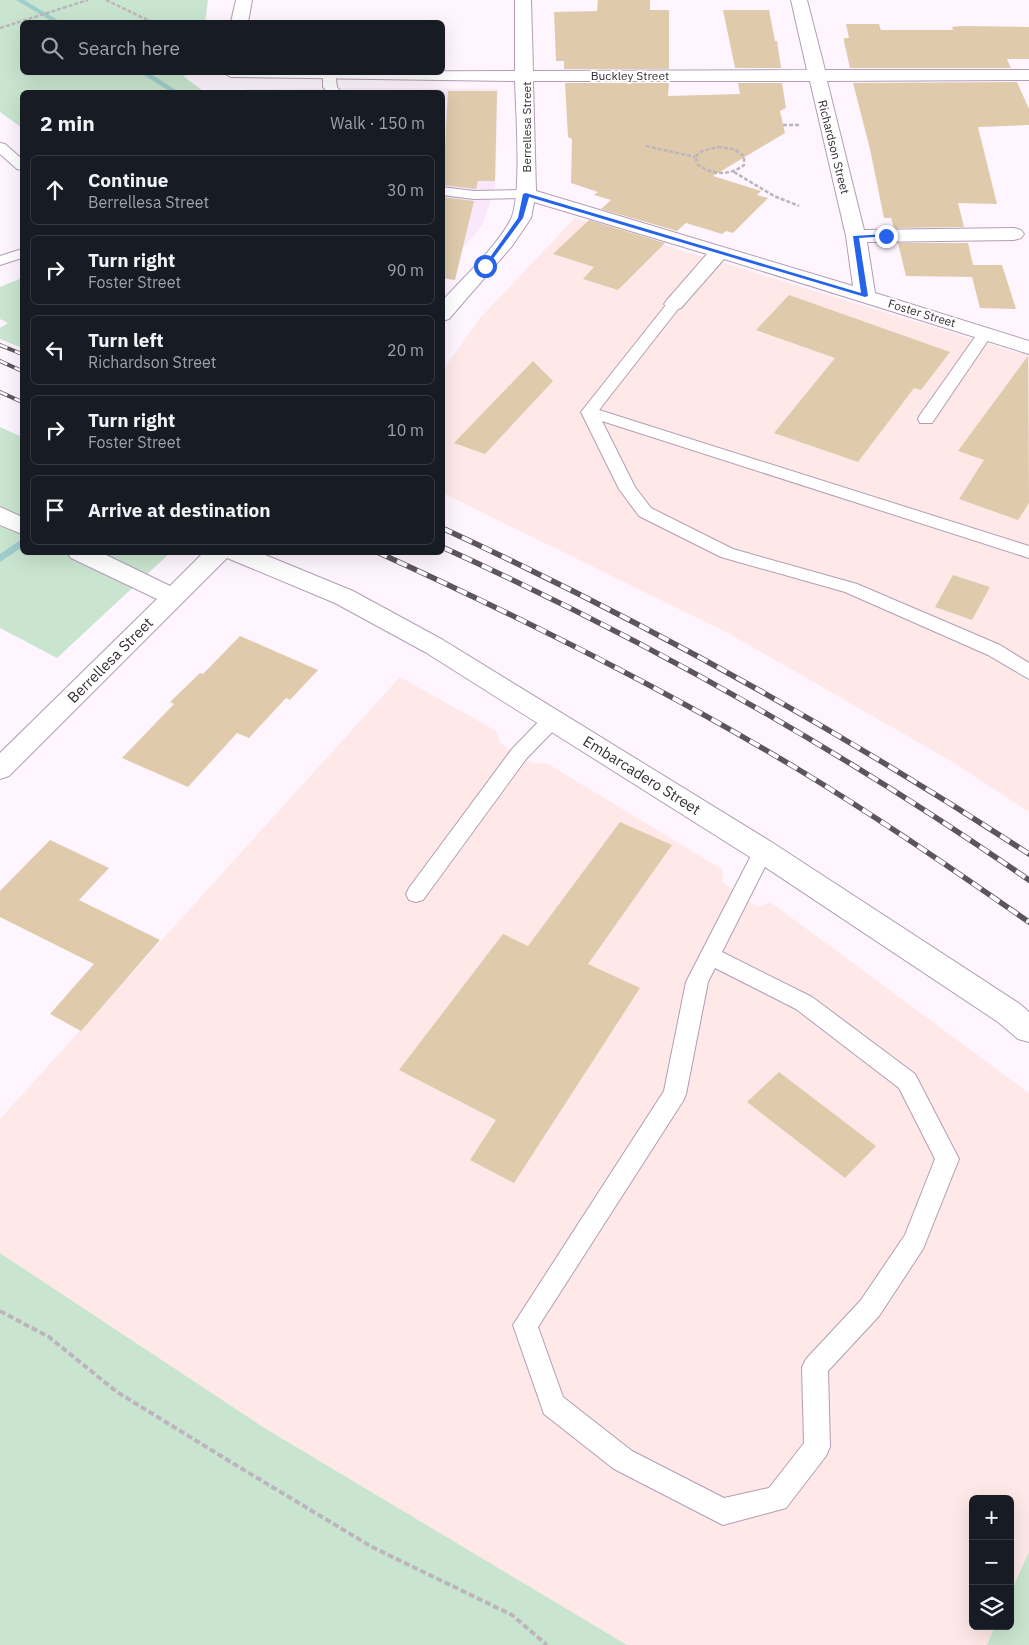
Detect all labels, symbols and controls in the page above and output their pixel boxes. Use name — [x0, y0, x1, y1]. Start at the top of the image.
search box — [20, 20, 445, 75]
icon: search — [38, 34, 66, 62]
text: Search here — [78, 36, 180, 60]
street label: Buckley Street — [591, 68, 669, 83]
street label: Berrellesa Street — [519, 82, 534, 172]
street label: Richardson Street — [815, 98, 853, 196]
text: 2 min — [40, 109, 95, 137]
text: Walk · 150 m — [330, 113, 425, 133]
text: Continue — [88, 168, 168, 192]
icon: ahead — [41, 176, 69, 204]
text: 30 m — [387, 180, 424, 200]
text: Berrellesa Street — [88, 192, 209, 212]
route end — [875, 225, 898, 248]
text: Turn right — [88, 248, 175, 272]
route start — [474, 255, 497, 278]
icon: right — [41, 256, 69, 284]
text: 90 m — [387, 260, 424, 280]
text: Foster Street — [88, 272, 181, 292]
street label: Foster Street — [886, 296, 958, 330]
text: Turn left — [88, 328, 164, 352]
icon: left — [41, 336, 69, 364]
text: 20 m — [387, 340, 424, 360]
text: Richardson Street — [88, 352, 216, 372]
text: Turn right — [88, 408, 175, 432]
icon: right — [41, 416, 69, 444]
text: 10 m — [387, 420, 424, 440]
text: Foster Street — [88, 432, 181, 452]
icon: arrive — [41, 496, 69, 524]
text: Arrive at destination — [88, 498, 271, 522]
street label: Berrellesa Street — [63, 613, 157, 707]
street label: Embarcadero Street — [580, 731, 704, 819]
map controls — [969, 1495, 1014, 1630]
button: + — [969, 1495, 1014, 1540]
button: − — [969, 1540, 1014, 1585]
button: layers — [969, 1585, 1014, 1630]

